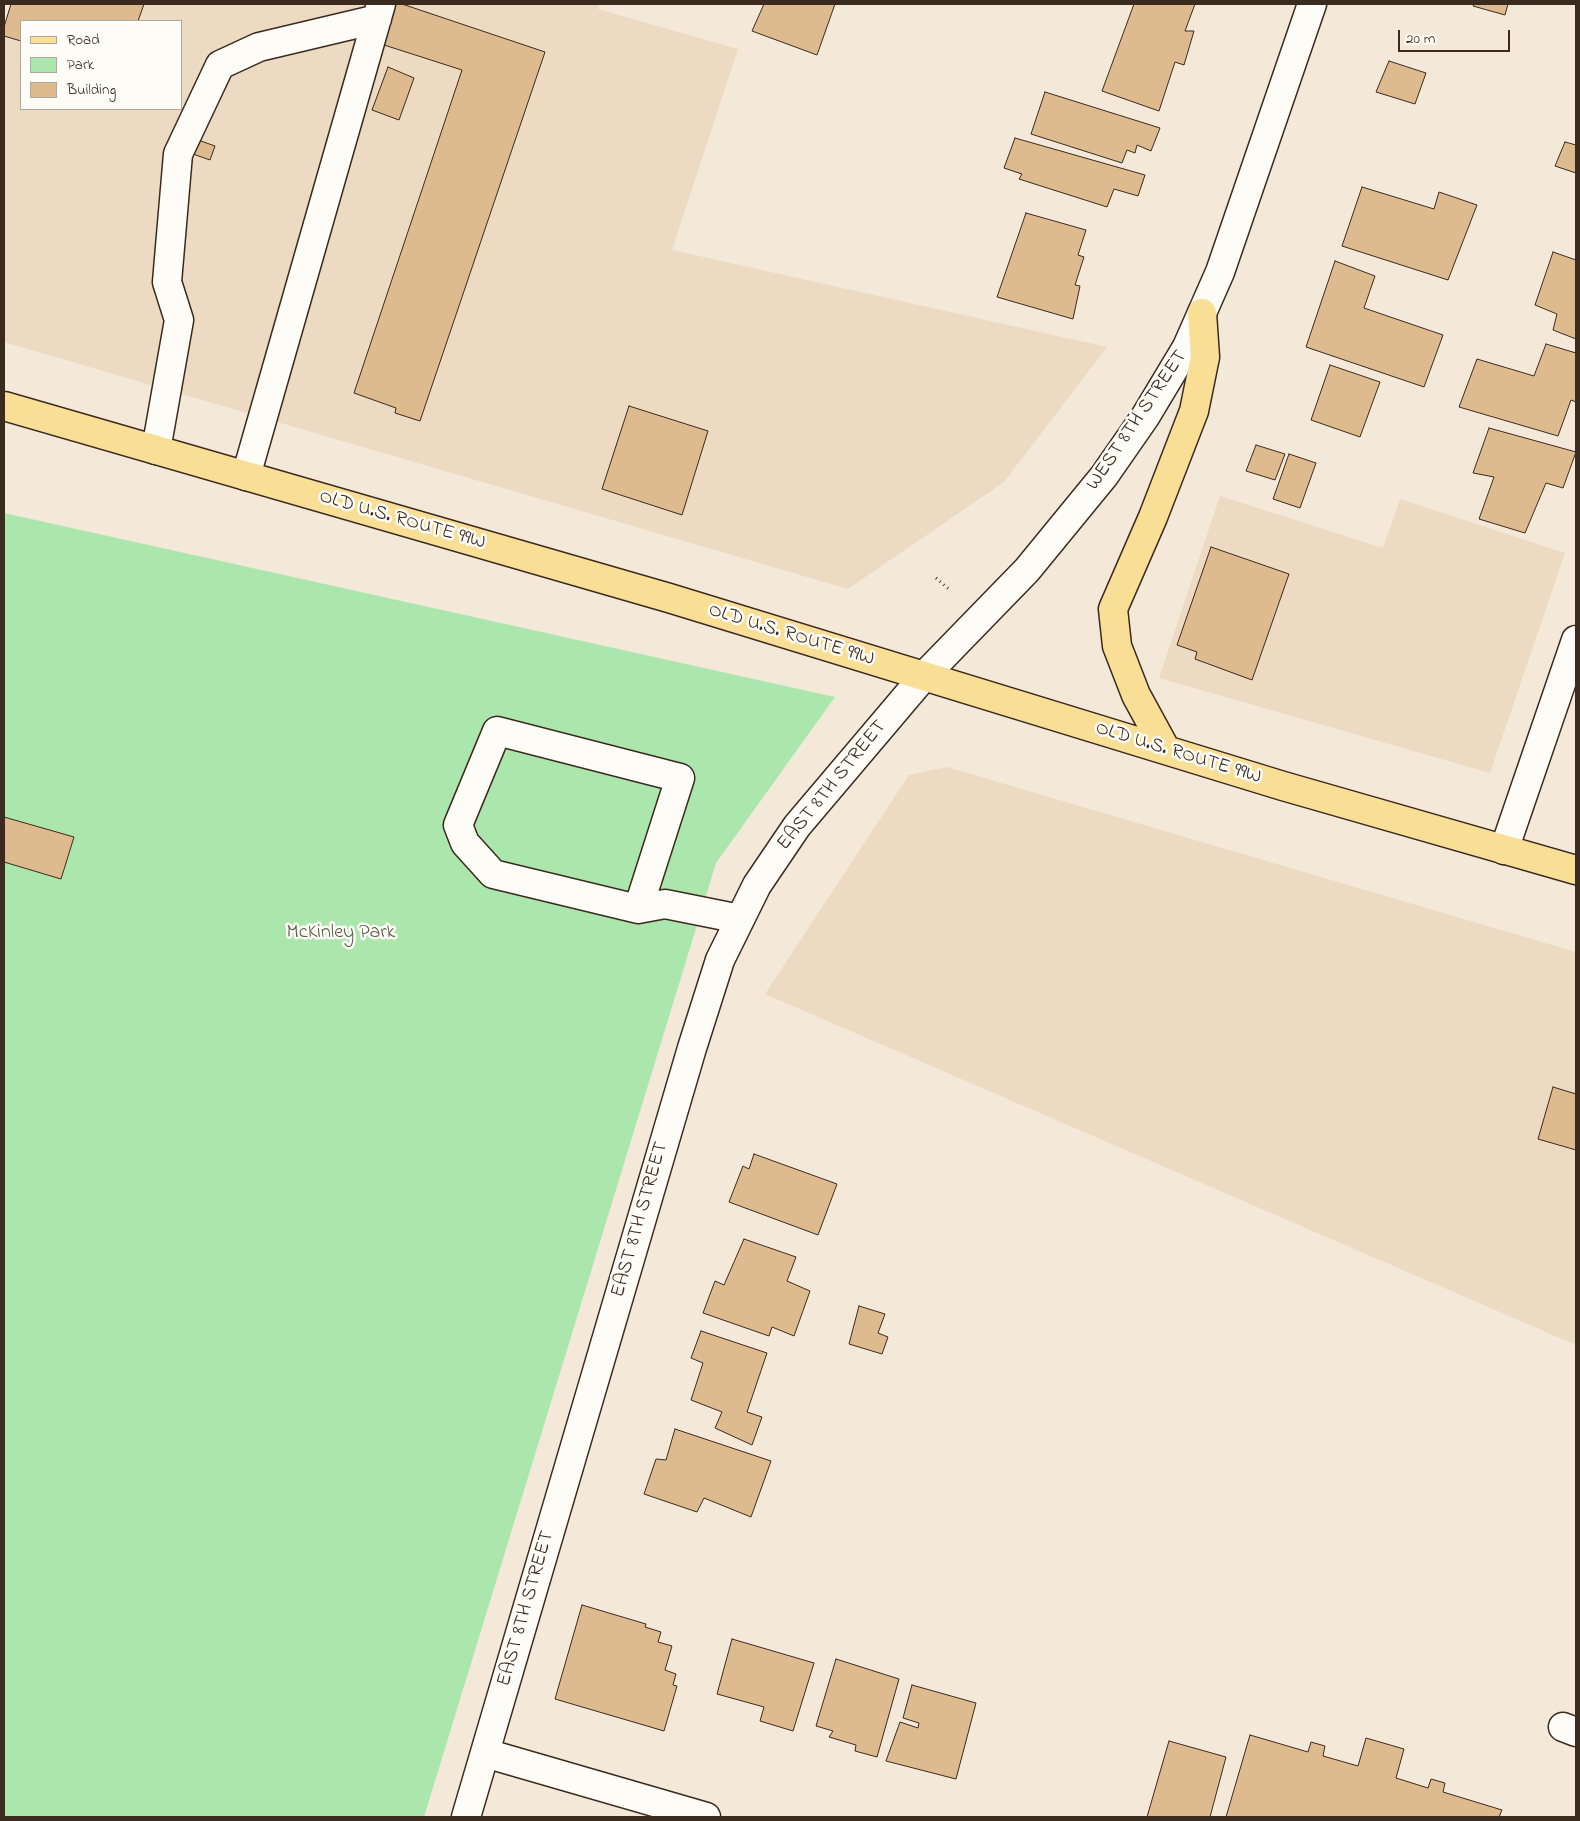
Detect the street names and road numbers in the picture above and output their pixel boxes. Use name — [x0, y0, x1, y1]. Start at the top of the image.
street label: WEST 8TH STREET — [1082, 346, 1194, 496]
street label: OLD U.S. ROUTE 99W — [316, 486, 488, 556]
street label: OLD U.S. ROUTE 99W — [705, 599, 877, 673]
street label: EAST 8TH STREET — [773, 716, 893, 856]
street label: OLD U.S. ROUTE 99W — [1092, 717, 1264, 791]
street label: EAST 8TH STREET — [607, 1140, 675, 1300]
street label: EAST 8TH STREET — [493, 1529, 561, 1689]

